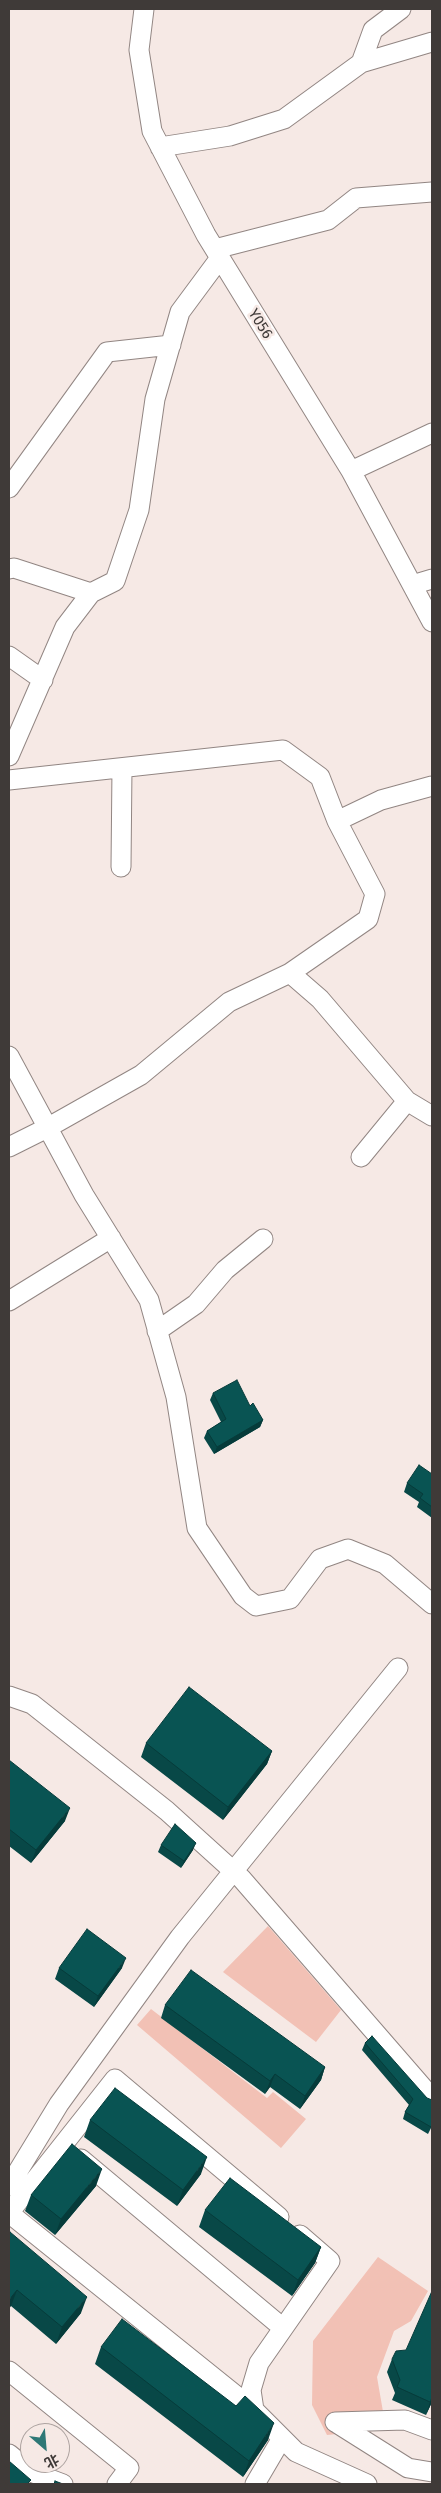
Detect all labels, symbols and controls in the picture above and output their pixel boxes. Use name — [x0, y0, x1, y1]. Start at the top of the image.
street label: Y056 — [244, 306, 276, 342]
north arrow — [20, 2423, 70, 2473]
text: 北 — [41, 2450, 62, 2472]

